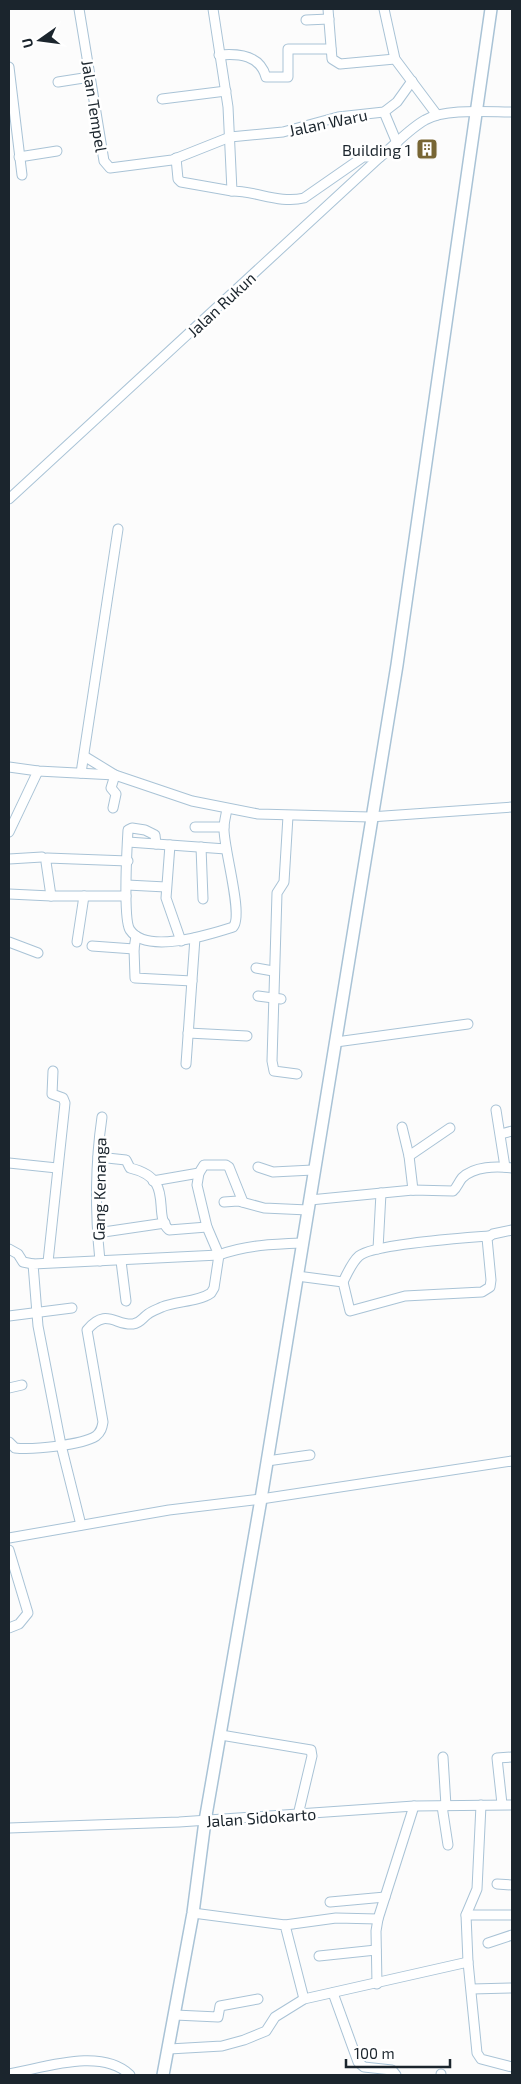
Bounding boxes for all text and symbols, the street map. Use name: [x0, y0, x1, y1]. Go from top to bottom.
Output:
north arrow: [15, 15, 65, 65]
text: U: [17, 37, 36, 50]
street label: Jalan Tempel: [78, 59, 112, 154]
street label: Jalan Waru: [287, 104, 369, 140]
building icon: Building 1: [415, 137, 439, 161]
place label: Building 1: [342, 140, 411, 159]
street label: Jalan Rukun: [183, 268, 259, 340]
street label: Gang Kenanga: [89, 1137, 109, 1241]
street label: Jalan Sidokarto: [205, 1804, 317, 1830]
scale bar: [346, 2036, 450, 2068]
text: 100 m: [354, 2044, 395, 2062]

